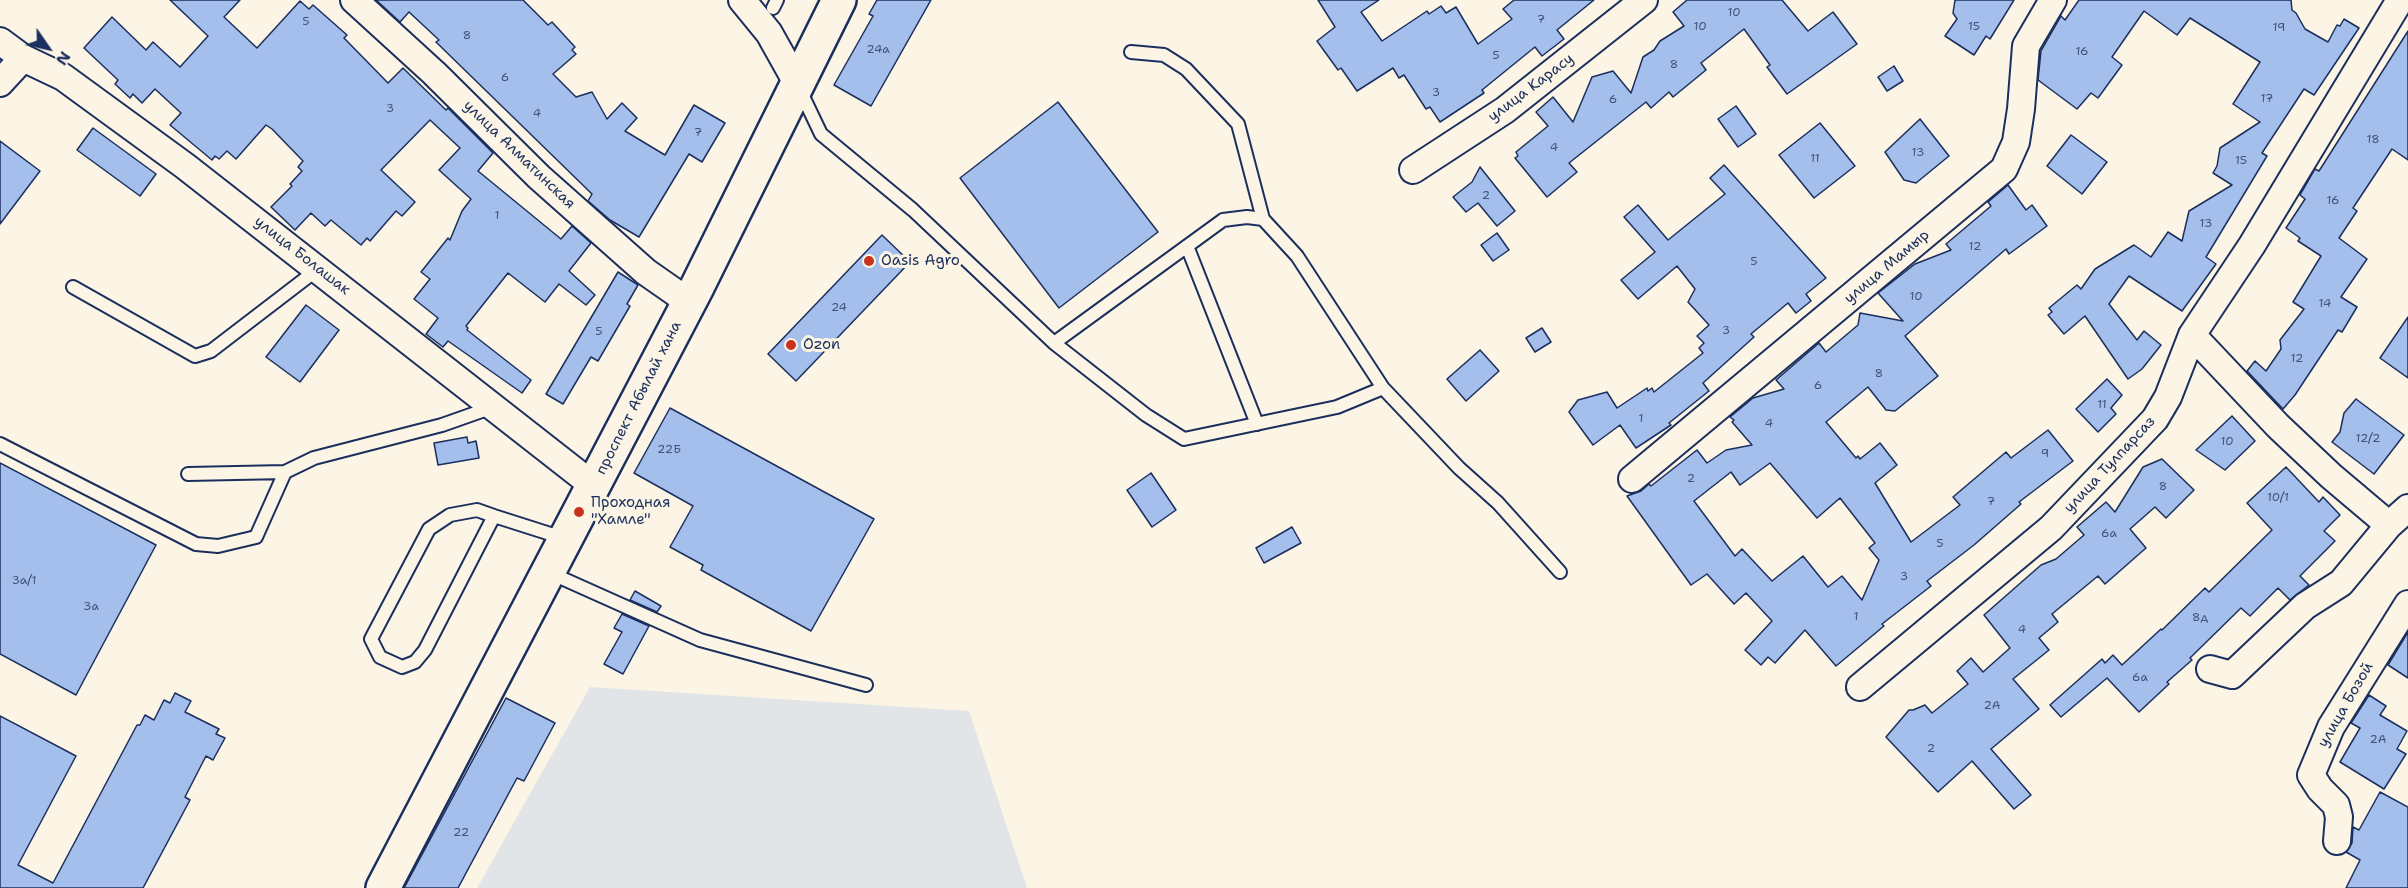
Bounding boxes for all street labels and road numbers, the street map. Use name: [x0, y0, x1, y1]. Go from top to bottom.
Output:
street label: улица Карасу: [1485, 50, 1577, 126]
street label: улица Алматинская: [459, 97, 579, 213]
street label: улица Болашак: [250, 213, 354, 299]
street label: улица Мамыр: [1841, 226, 1933, 308]
street label: проспект Абылай хана: [592, 318, 686, 478]
street label: улица Тулпарсаз: [2061, 413, 2159, 517]
street label: улица Бозой: [2314, 659, 2378, 751]

